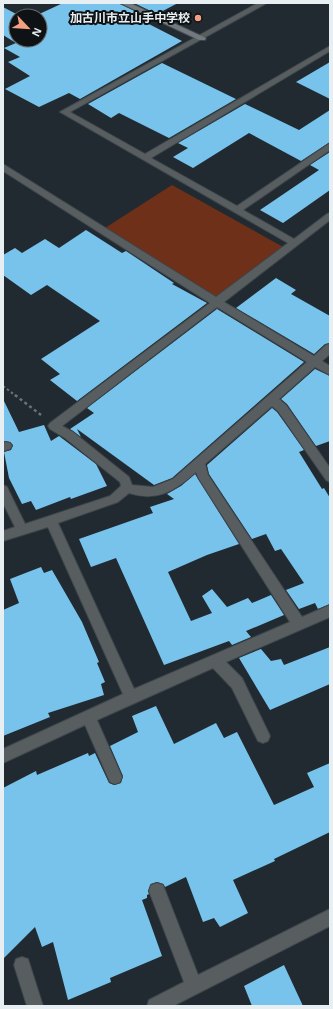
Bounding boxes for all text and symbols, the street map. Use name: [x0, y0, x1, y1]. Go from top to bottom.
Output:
north arrow: [8, 8, 48, 48]
place label: 加古川市立山手中学校: [70, 11, 190, 25]
marker: 加古川市立山手中学校: [193, 13, 203, 23]
text: N: [30, 26, 44, 38]

